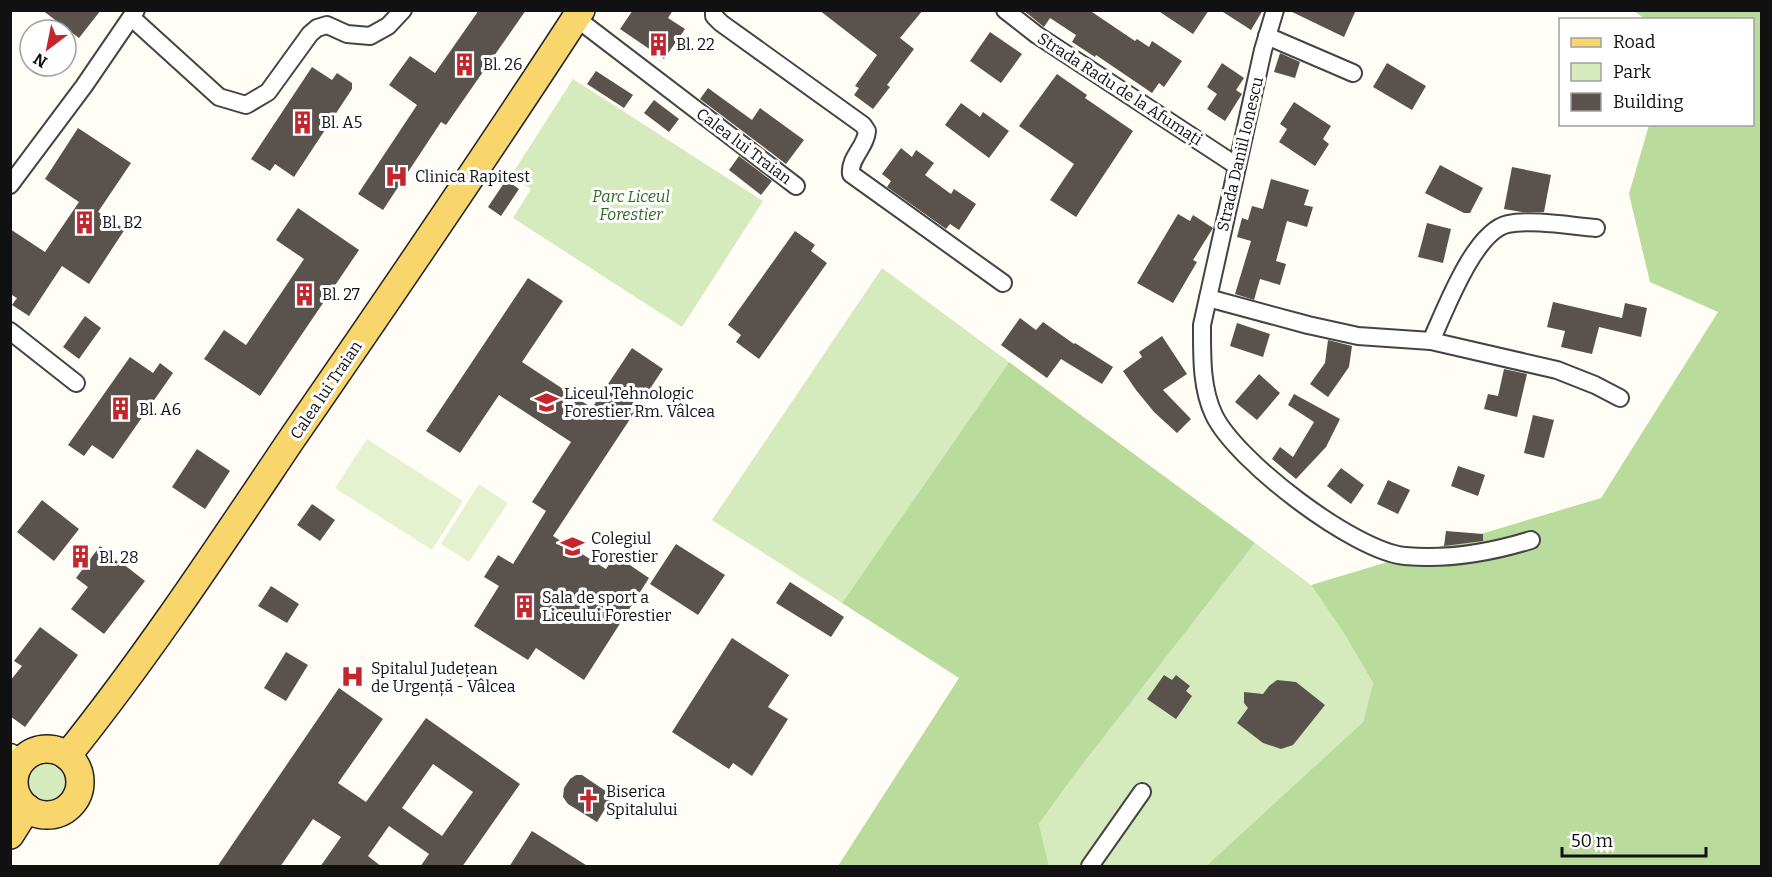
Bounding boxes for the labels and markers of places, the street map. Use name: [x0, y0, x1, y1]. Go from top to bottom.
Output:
building icon: Bl. 22: [645, 31, 671, 57]
place label: Bl. 22: [676, 35, 715, 54]
building icon: Bl. 26: [452, 51, 478, 77]
place label: Bl. 26: [483, 55, 522, 74]
building icon: Bl. A5: [290, 109, 316, 135]
place label: Bl. A5: [321, 113, 362, 132]
hospital icon: Clinica Rapitest: [384, 163, 410, 189]
place label: Clinica Rapitest: [415, 167, 530, 186]
building icon: Bl. B2: [71, 209, 97, 235]
place label: Bl. B2: [102, 213, 142, 232]
building icon: Bl. 27: [291, 281, 317, 307]
place label: Bl. 27: [322, 285, 360, 304]
place label: Liceul Tehnologic Forestier Rm. Vâlcea: [564, 384, 715, 421]
school or university icon: Liceul Tehnologic Forestier Rm. Vâlcea: [533, 389, 559, 415]
building icon: Bl. A6: [108, 396, 134, 422]
place label: Bl. A6: [139, 400, 181, 419]
place label: Colegiul Forestier: [591, 529, 658, 566]
school or university icon: Colegiul Forestier: [560, 534, 586, 560]
building icon: Bl. 28: [68, 544, 94, 570]
place label: Bl. 28: [99, 548, 139, 567]
place label: Sala de sport a Liceului Forestier: [542, 588, 671, 625]
building icon: Sala de sport a Liceului Forestier: [511, 593, 537, 619]
place label: Spitalul Județean de Urgență - Vâlcea: [371, 659, 516, 697]
hospital icon: Spitalul Județean de Urgență - Vâlcea: [340, 664, 366, 690]
place label: Biserica Spitalului: [606, 782, 678, 819]
church icon: Biserica Spitalului: [575, 787, 601, 813]

